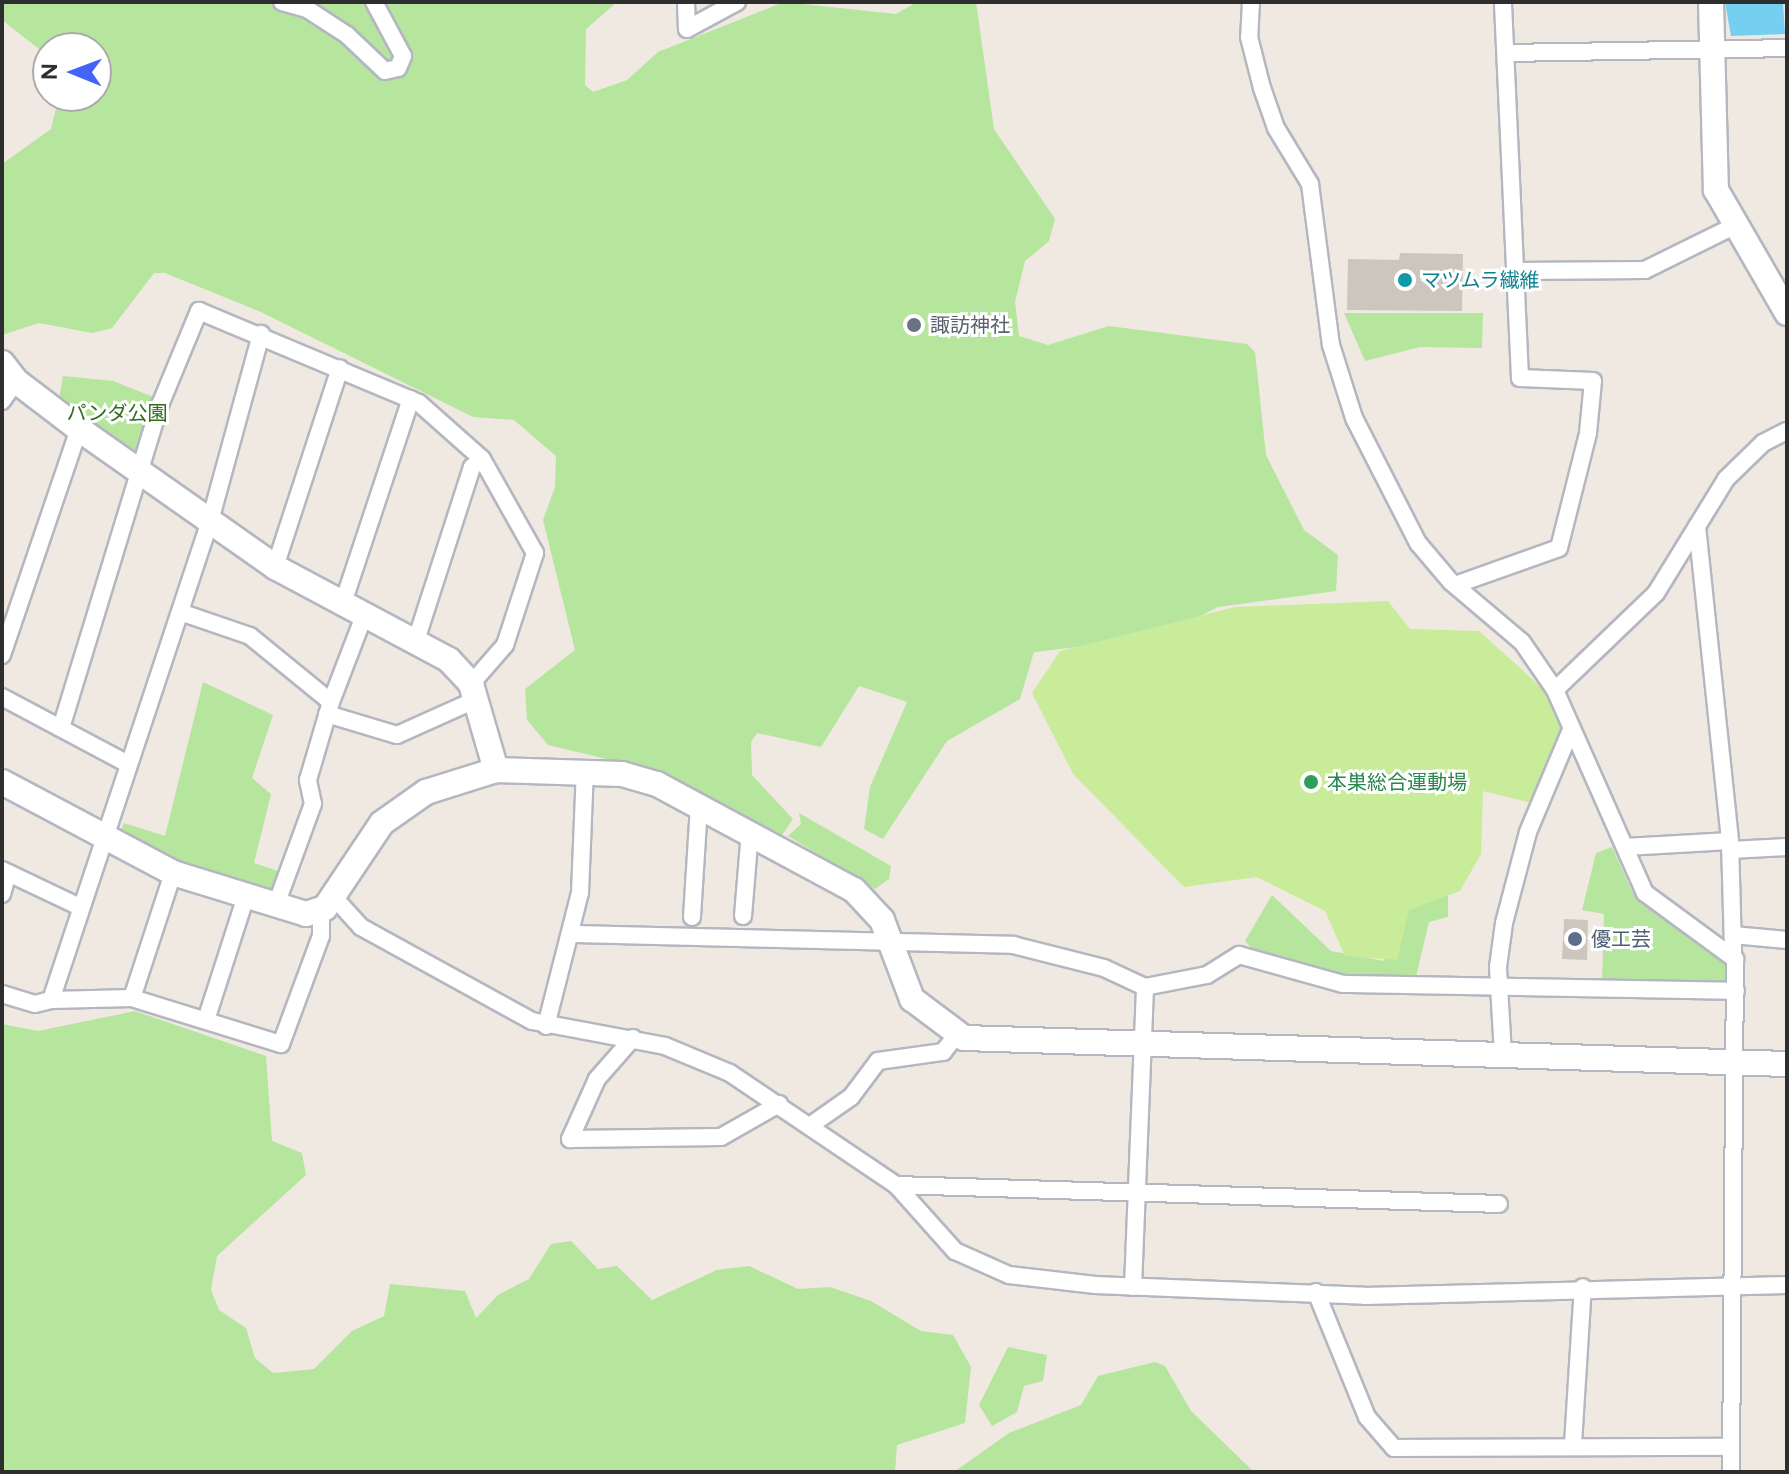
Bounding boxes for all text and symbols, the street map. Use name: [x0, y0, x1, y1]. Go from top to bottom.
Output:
north arrow: [32, 32, 112, 112]
text: N: [36, 63, 63, 80]
place label: マツムラ繊維: [1421, 268, 1541, 292]
marker: マツムラ繊維: [1396, 271, 1414, 289]
place label: 諏訪神社: [930, 313, 1010, 337]
marker: 諏訪神社: [905, 316, 923, 334]
park label: パンダ公園: [67, 401, 167, 425]
place label: 本巣総合運動場: [1327, 770, 1467, 794]
marker: 本巣総合運動場: [1302, 773, 1320, 791]
place label: 優工芸: [1591, 927, 1651, 951]
marker: 優工芸: [1566, 930, 1584, 948]

